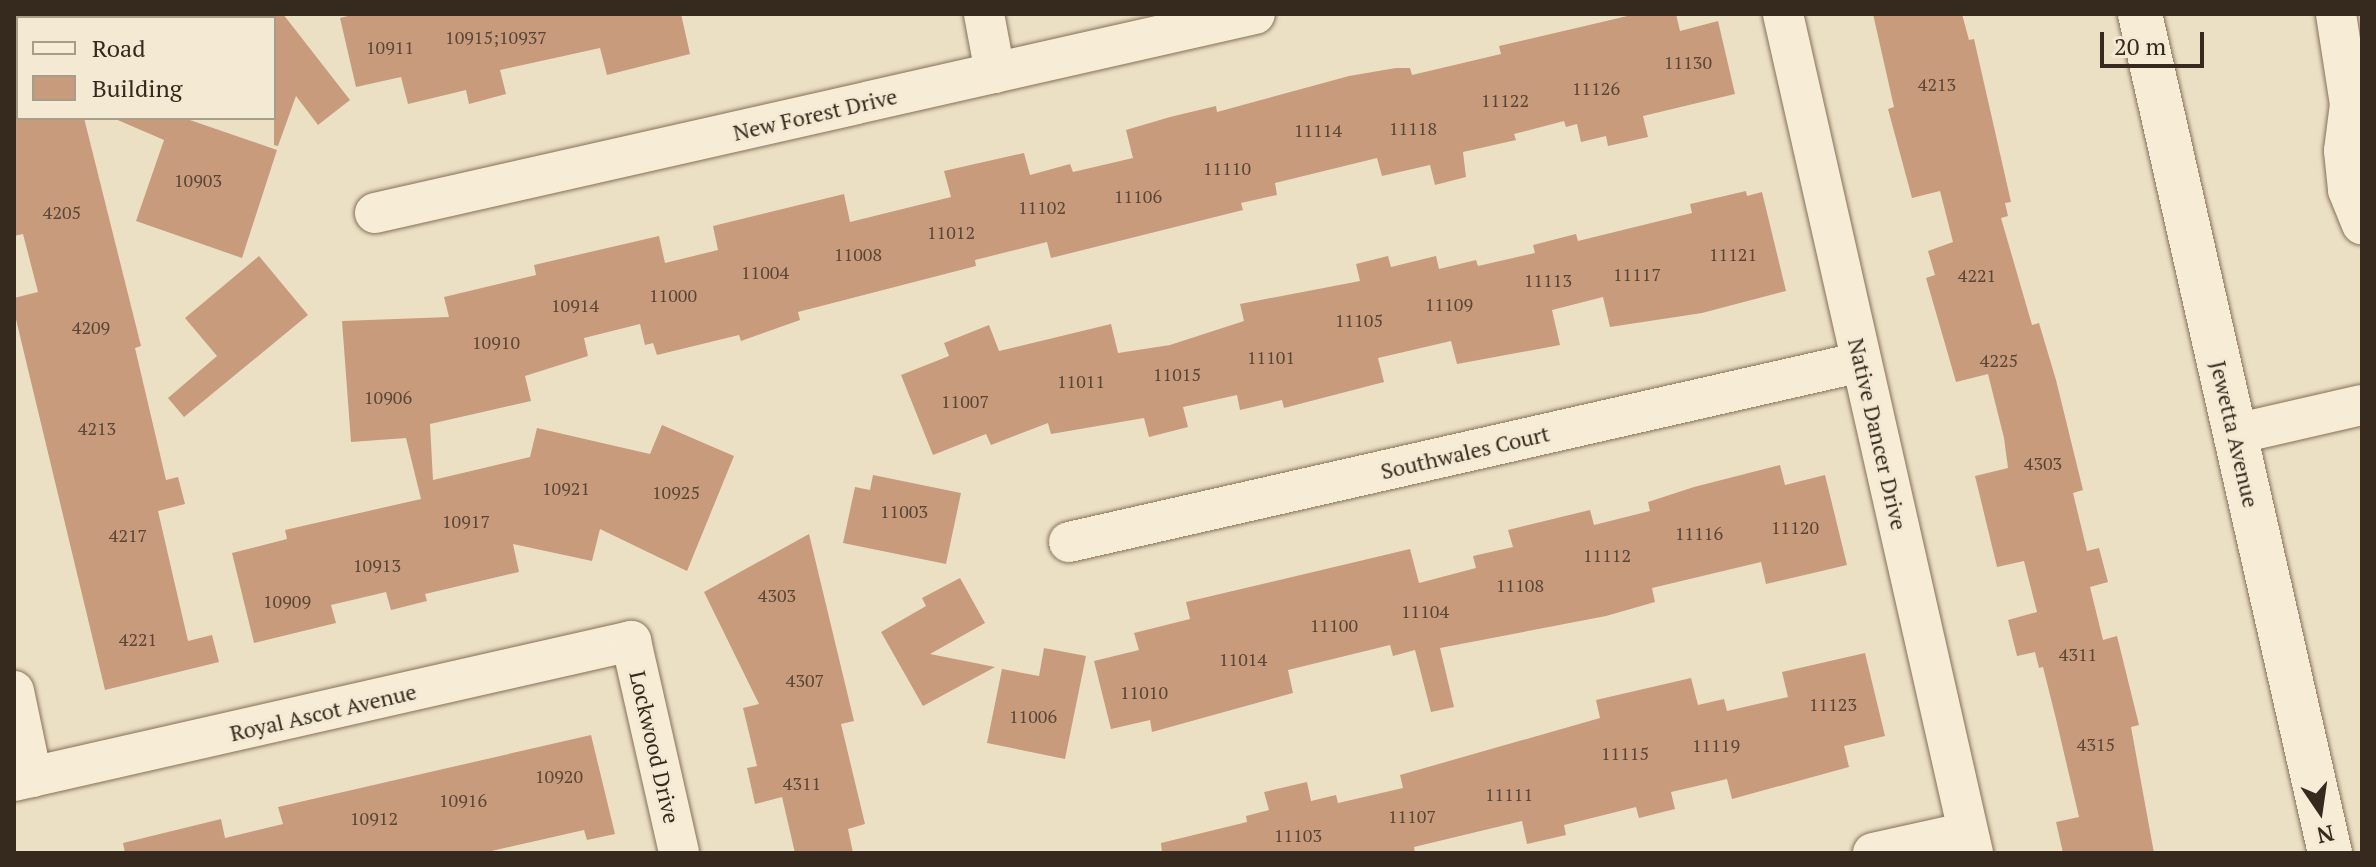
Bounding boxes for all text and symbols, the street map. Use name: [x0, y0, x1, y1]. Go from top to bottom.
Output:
legend: [16, 16, 276, 120]
scale bar: [2104, 16, 2208, 66]
house number: 10915;10937: [445, 26, 547, 48]
text: 20 m: [2114, 30, 2166, 62]
text: Road: [92, 32, 146, 64]
house number: 10911: [366, 36, 414, 58]
house number: 11130: [1664, 51, 1712, 73]
text: Building: [92, 72, 182, 104]
house number: 4213: [1918, 73, 1956, 95]
house number: 11126: [1572, 77, 1620, 99]
street label: New Forest Drive: [730, 82, 900, 146]
house number: 11122: [1481, 89, 1529, 111]
house number: 11118: [1389, 117, 1437, 139]
house number: 11114: [1294, 119, 1342, 141]
house number: 11110: [1203, 157, 1251, 179]
house number: 10903: [174, 169, 222, 191]
house number: 11106: [1114, 185, 1162, 207]
house number: 11102: [1018, 196, 1066, 218]
house number: 4205: [43, 201, 81, 223]
house number: 11012: [927, 221, 975, 243]
house number: 11008: [834, 243, 882, 265]
house number: 11121: [1709, 243, 1757, 265]
house number: 11004: [741, 261, 789, 283]
house number: 11117: [1613, 263, 1661, 285]
house number: 4221: [1958, 264, 1996, 286]
house number: 11113: [1524, 269, 1572, 291]
house number: 11000: [649, 284, 697, 306]
house number: 11109: [1425, 293, 1473, 315]
house number: 10914: [551, 294, 599, 316]
house number: 11105: [1335, 309, 1383, 331]
house number: 4209: [72, 316, 110, 338]
house number: 10910: [472, 331, 520, 353]
street label: Native Dancer Drive: [1843, 335, 1913, 533]
house number: 11101: [1247, 346, 1295, 368]
house number: 4225: [1980, 349, 2018, 371]
street label: Jewetta Avenue: [2205, 358, 2265, 510]
house number: 11015: [1153, 363, 1201, 385]
house number: 11011: [1057, 370, 1105, 392]
house number: 10906: [364, 386, 412, 408]
house number: 11007: [941, 390, 989, 412]
house number: 4213: [78, 417, 116, 439]
street label: Southwales Court: [1378, 420, 1552, 484]
house number: 4303: [2024, 452, 2062, 474]
house number: 10921: [542, 477, 590, 499]
house number: 10925: [652, 481, 700, 503]
house number: 11003: [880, 500, 928, 522]
house number: 10917: [442, 510, 490, 532]
house number: 11120: [1771, 516, 1819, 538]
house number: 11116: [1675, 522, 1723, 544]
house number: 4217: [109, 524, 147, 546]
house number: 11112: [1583, 544, 1631, 566]
house number: 10913: [353, 554, 401, 576]
house number: 11108: [1496, 574, 1544, 596]
house number: 4303: [758, 584, 796, 606]
house number: 10909: [263, 590, 311, 612]
house number: 11104: [1401, 600, 1449, 622]
house number: 11100: [1310, 614, 1358, 636]
house number: 4221: [119, 628, 157, 650]
house number: 4311: [2059, 643, 2097, 665]
house number: 11014: [1219, 648, 1267, 670]
street label: Lockwood Drive: [625, 668, 685, 826]
house number: 4307: [786, 669, 824, 691]
street label: Royal Ascot Avenue: [227, 678, 419, 746]
house number: 11010: [1120, 681, 1168, 703]
house number: 11123: [1809, 693, 1857, 715]
house number: 11006: [1009, 705, 1057, 727]
house number: 4315: [2077, 733, 2115, 755]
house number: 11119: [1692, 734, 1740, 756]
house number: 11115: [1601, 742, 1649, 764]
house number: 10920: [535, 765, 583, 787]
north arrow: [2280, 771, 2360, 851]
house number: 4311: [783, 772, 821, 794]
house number: 11111: [1485, 783, 1533, 805]
house number: 10916: [439, 789, 487, 811]
house number: 11107: [1388, 805, 1436, 827]
house number: 10912: [350, 807, 398, 829]
text: N: [2314, 819, 2337, 851]
house number: 11103: [1274, 824, 1322, 846]

